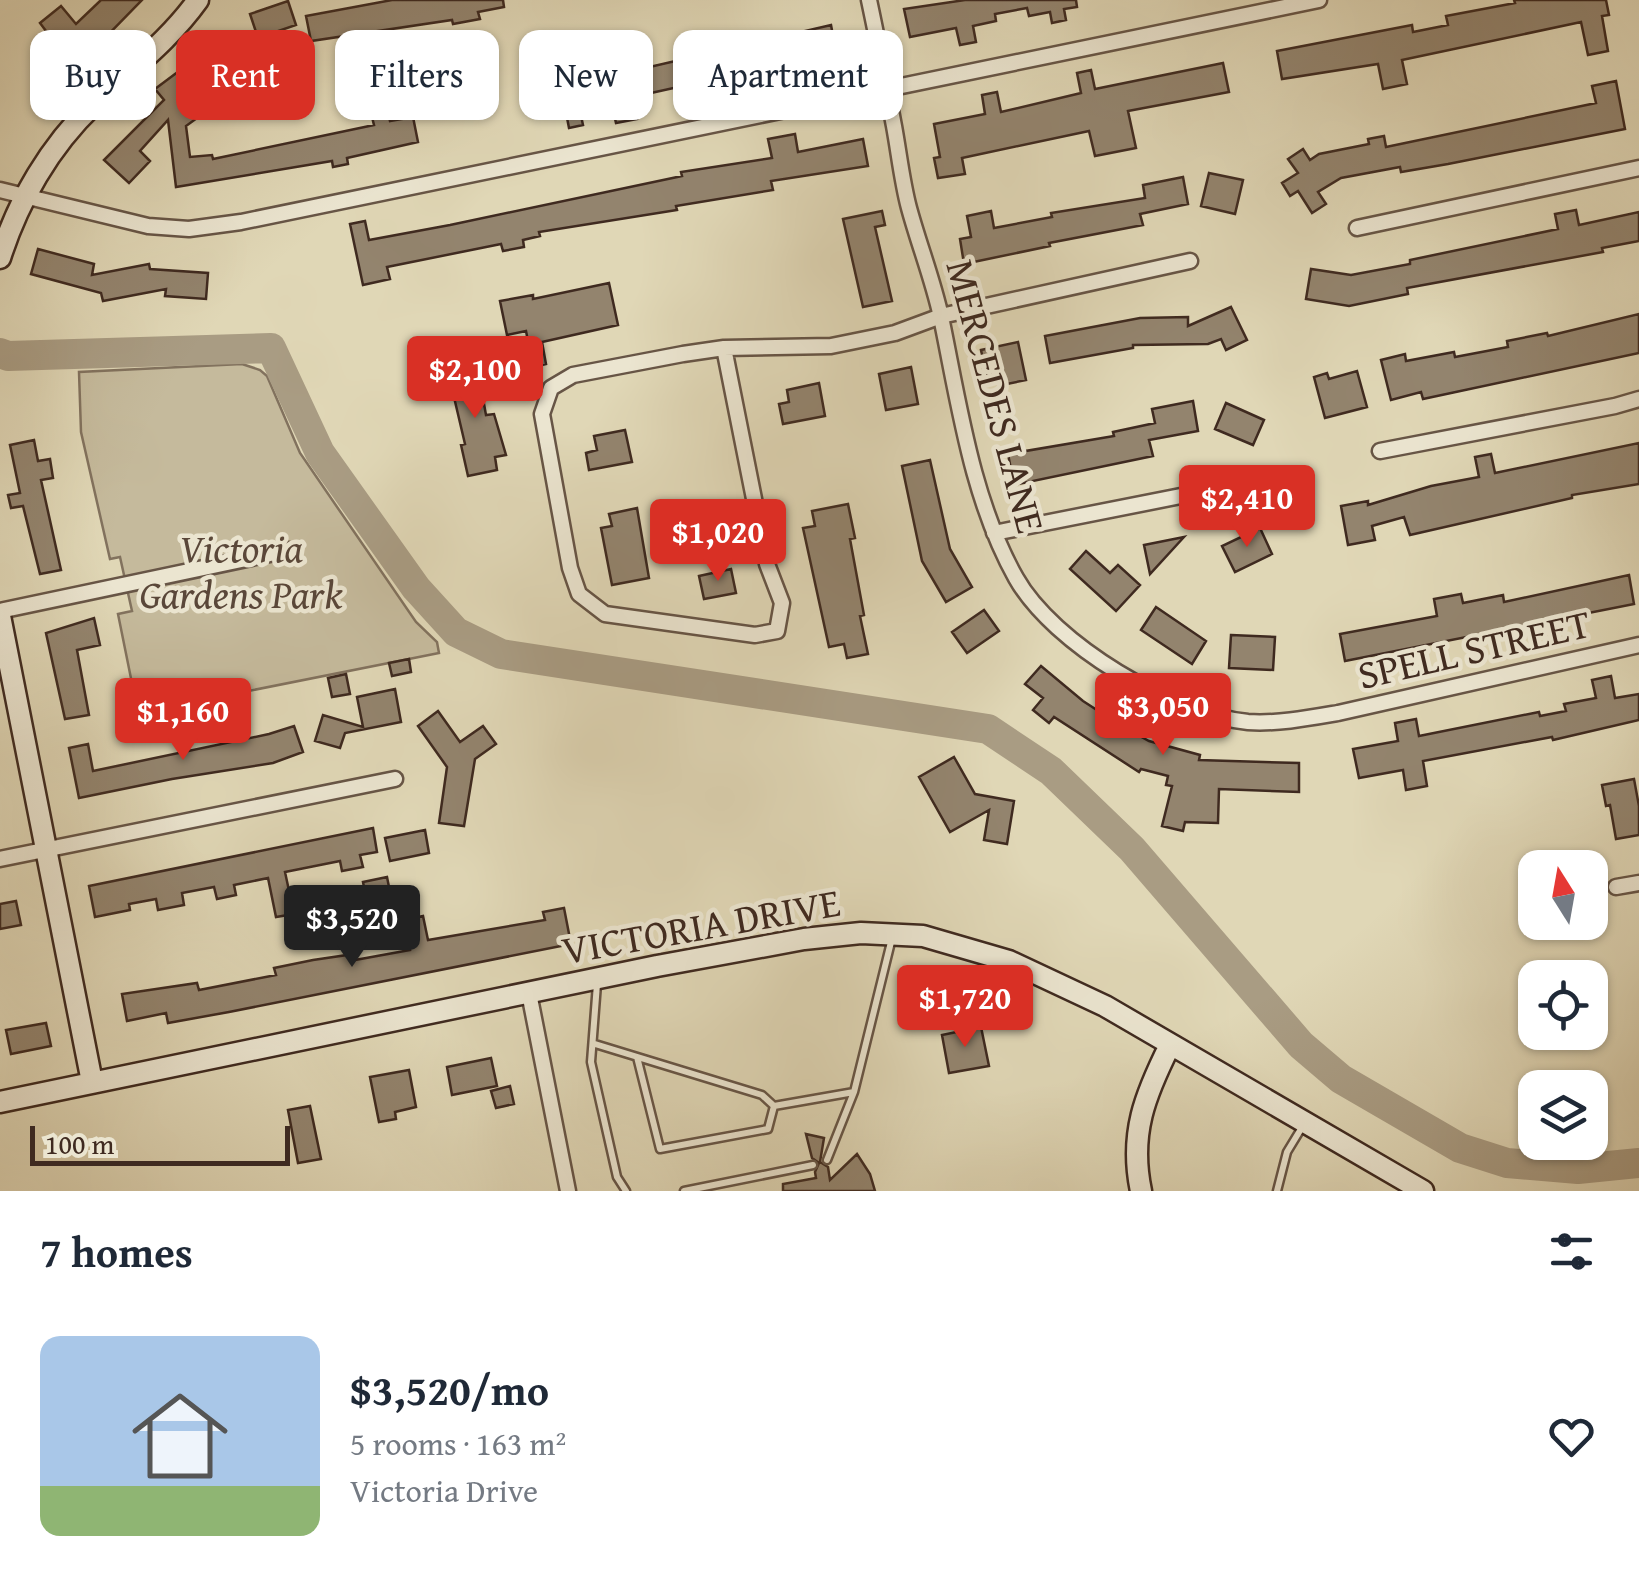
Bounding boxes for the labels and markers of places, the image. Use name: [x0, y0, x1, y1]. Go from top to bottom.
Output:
pin: $2,100: [394, 336, 556, 421]
pin: $2,410: [1166, 465, 1328, 550]
pin: $1,020: [637, 499, 799, 584]
pin: $3,050: [1082, 673, 1244, 758]
pin: $1,160: [102, 678, 264, 763]
pin: $3,520: [271, 885, 433, 970]
pin: $1,720: [884, 965, 1046, 1050]

